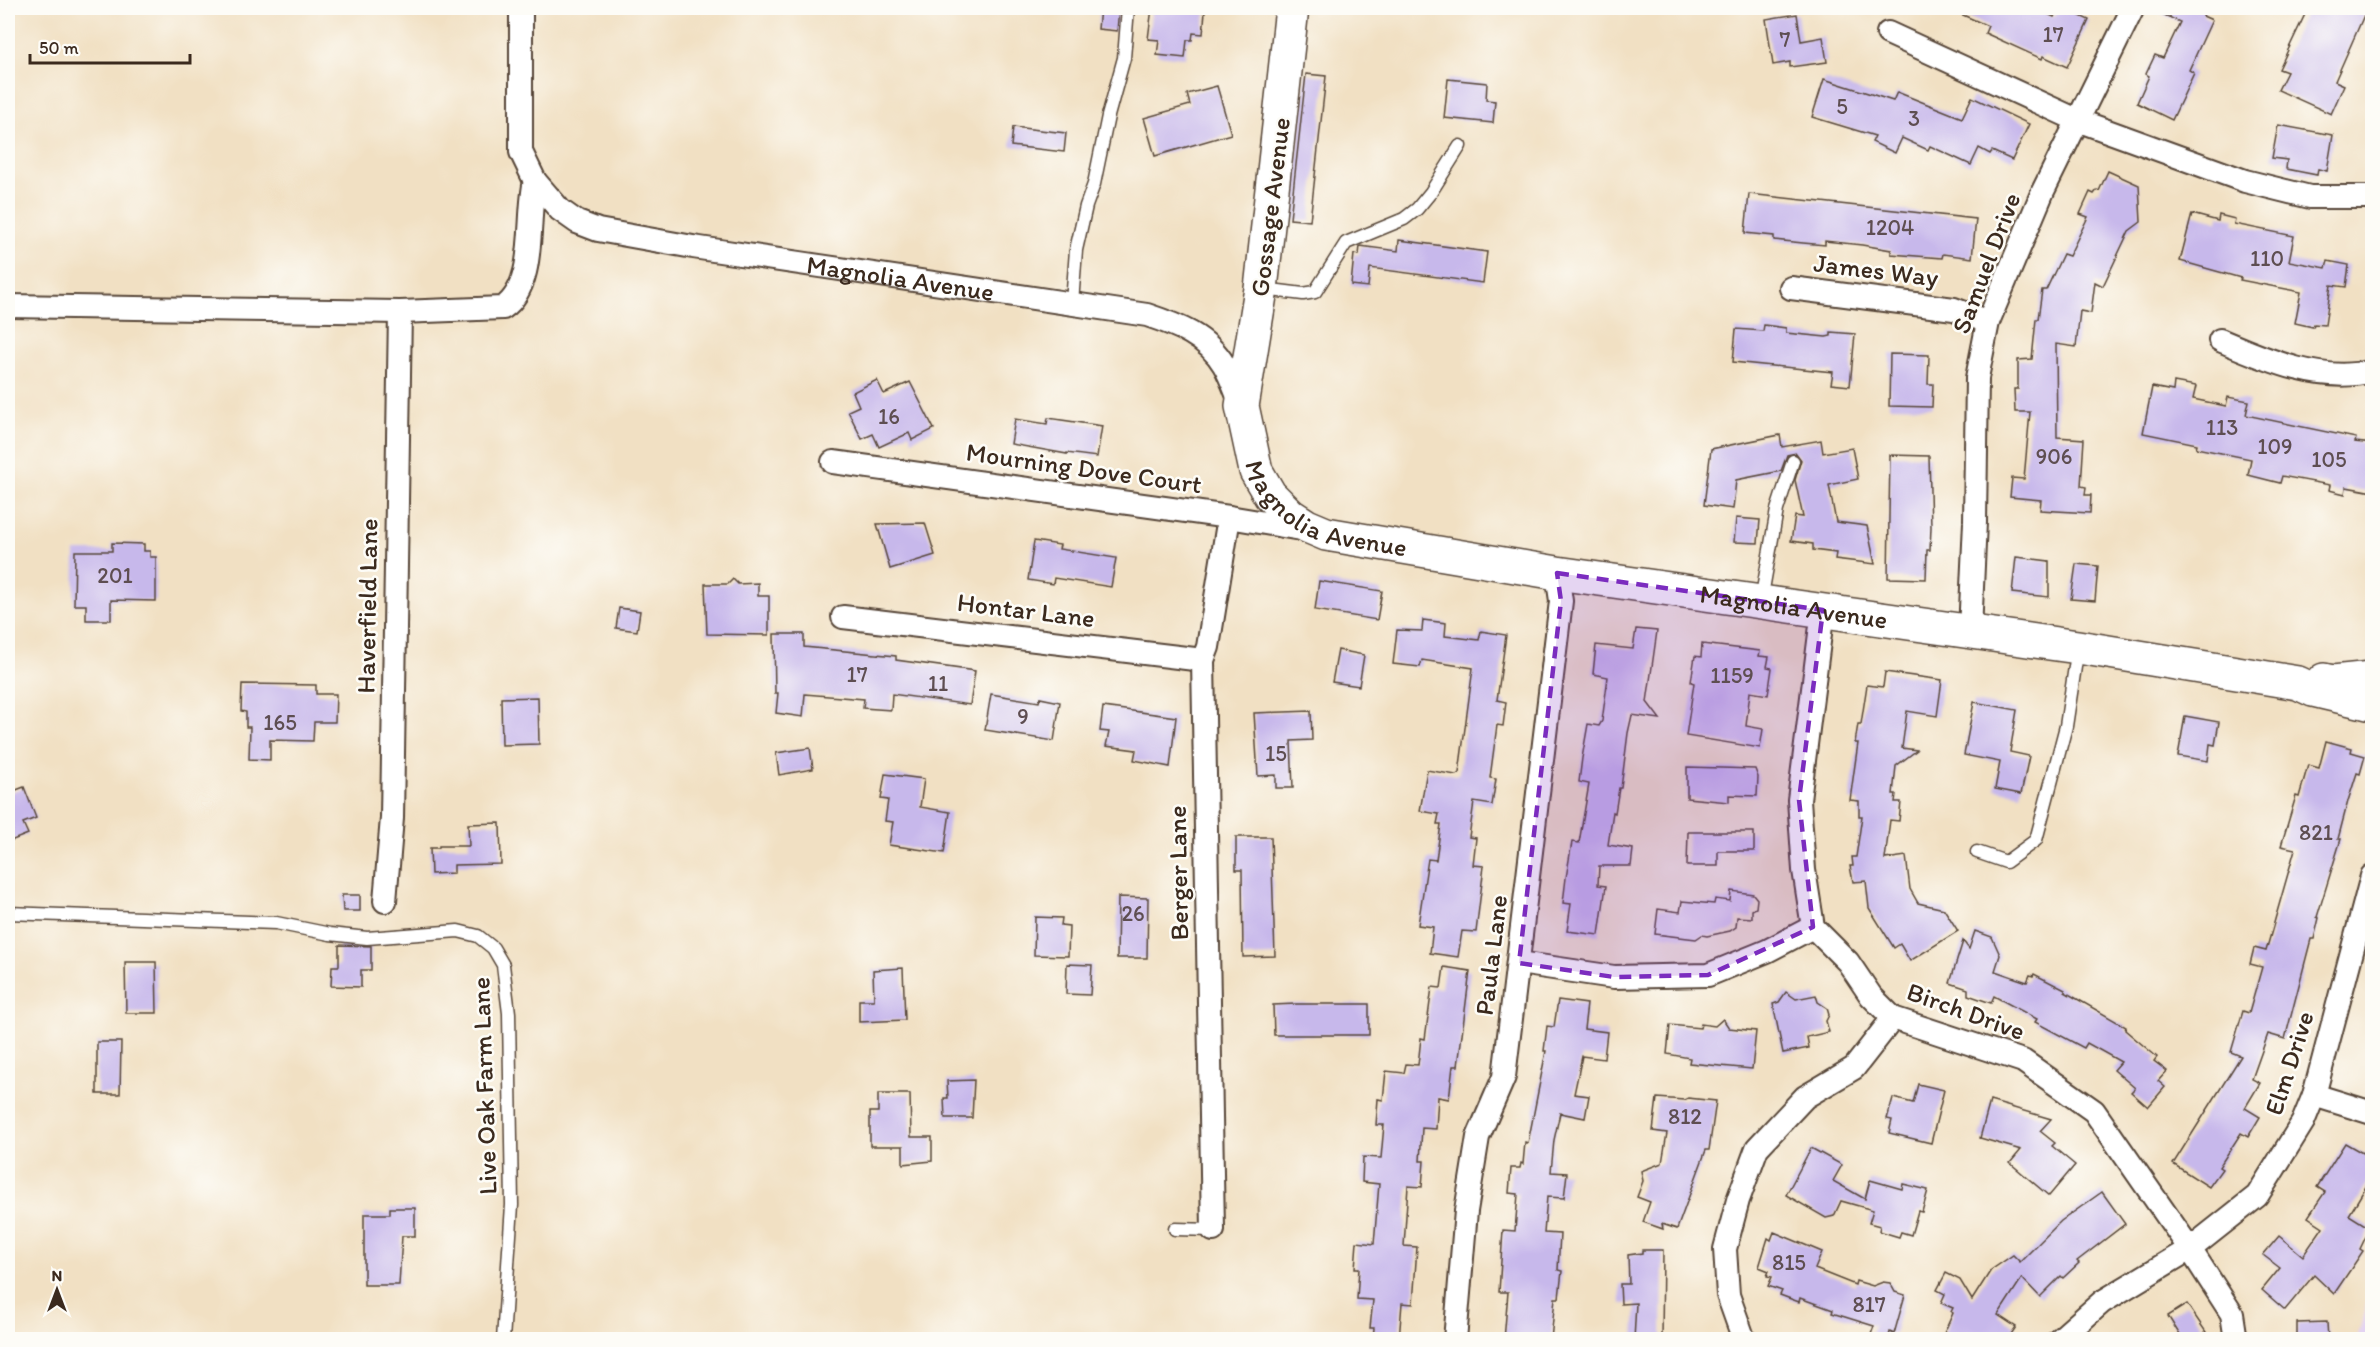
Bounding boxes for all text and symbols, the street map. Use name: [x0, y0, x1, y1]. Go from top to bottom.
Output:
house number: 17: [2042, 21, 2064, 48]
house number: 7: [1780, 26, 1791, 53]
scale bar: [30, 27, 190, 65]
text: 50 m: [39, 37, 79, 59]
house number: 5: [1836, 93, 1848, 120]
house number: 3: [1908, 105, 1920, 132]
street label: Gossage Avenue: [1243, 116, 1297, 298]
street label: Samuel Drive: [1944, 188, 2028, 338]
house number: 1204: [1866, 214, 1914, 241]
house number: 110: [2250, 245, 2284, 272]
street label: James Way: [1812, 246, 1940, 294]
street label: Magnolia Avenue: [804, 248, 996, 308]
house number: 16: [878, 403, 900, 430]
house number: 113: [2206, 414, 2238, 441]
house number: 109: [2257, 433, 2293, 460]
street label: Mourning Dove Court: [964, 436, 1204, 500]
house number: 906: [2036, 443, 2072, 470]
house number: 105: [2311, 446, 2347, 473]
street label: Magnolia Avenue: [1238, 458, 1409, 563]
street label: Haverfield Lane: [349, 518, 385, 694]
house number: 201: [97, 562, 133, 589]
street label: Magnolia Avenue: [1698, 577, 1890, 636]
street label: Hontar Lane: [955, 586, 1097, 634]
house number: 17: [846, 661, 868, 688]
house number: 1159: [1710, 662, 1754, 689]
house number: 11: [928, 670, 948, 697]
house number: 9: [1017, 703, 1029, 730]
house number: 165: [263, 709, 297, 736]
house number: 15: [1265, 740, 1287, 767]
street label: Berger Lane: [1161, 805, 1195, 941]
house number: 821: [2299, 819, 2333, 846]
street label: Paula Lane: [1468, 893, 1514, 1017]
house number: 26: [1121, 900, 1145, 927]
street label: Birch Drive: [1903, 975, 2029, 1047]
street label: Live Oak Farm Lane: [464, 977, 504, 1195]
street label: Elm Drive: [2257, 1007, 2321, 1119]
house number: 812: [1668, 1103, 1702, 1130]
house number: 815: [1772, 1249, 1806, 1276]
north arrow: [27, 1260, 87, 1320]
text: N: [52, 1266, 62, 1285]
house number: 817: [1852, 1291, 1886, 1318]

